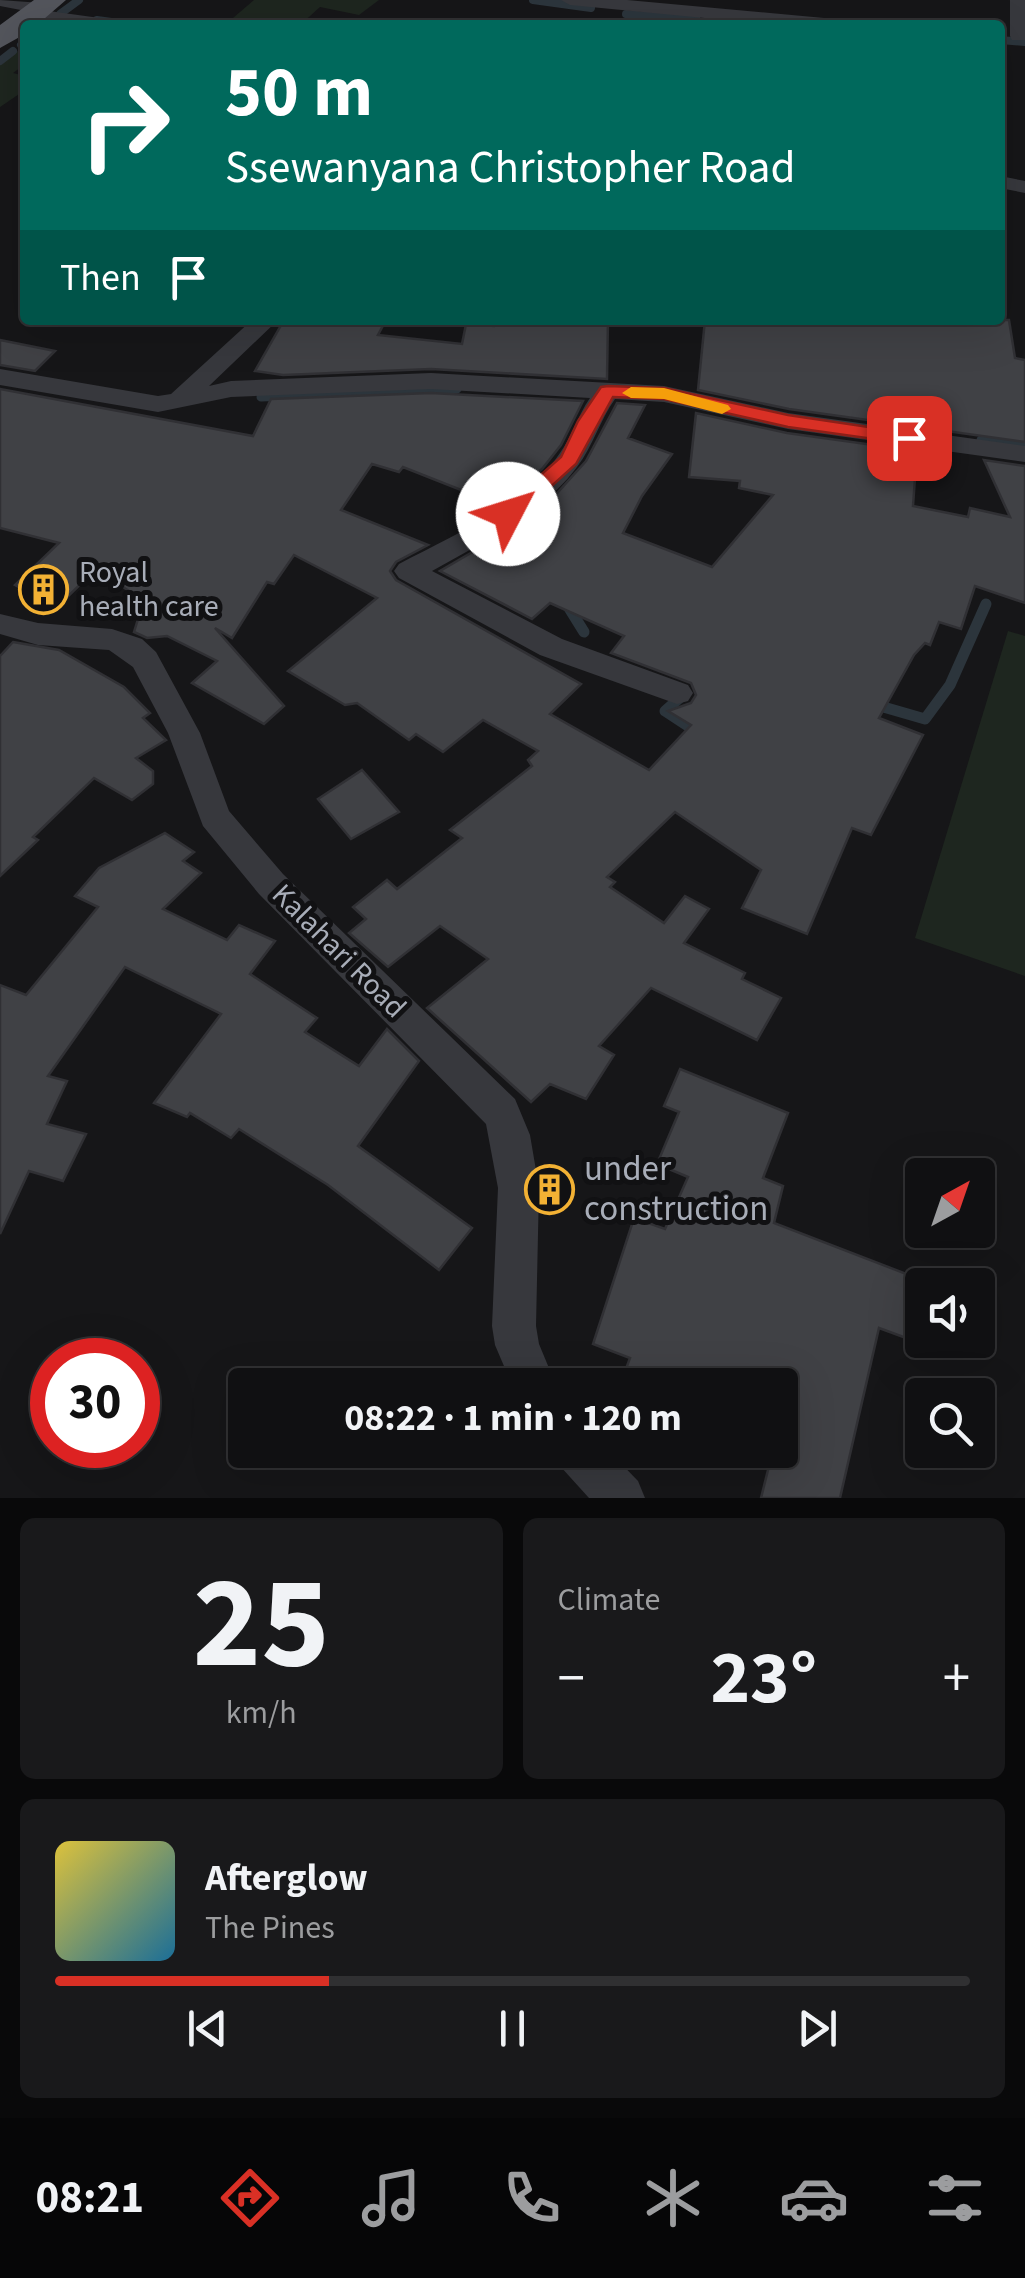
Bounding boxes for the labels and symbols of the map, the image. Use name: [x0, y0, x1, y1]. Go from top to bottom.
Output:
pin: [867, 396, 952, 481]
position arrow: [456, 462, 560, 566]
place label: Royal health care: [79, 551, 219, 628]
building icon: Royal health care: [18, 563, 70, 615]
street label: Kalahari Road: [262, 874, 416, 1028]
place label: under construction: [584, 1144, 768, 1234]
north arrow: [905, 1158, 995, 1248]
building icon: under construction: [523, 1163, 575, 1215]
speed limit sign: 30: [30, 1338, 160, 1468]

